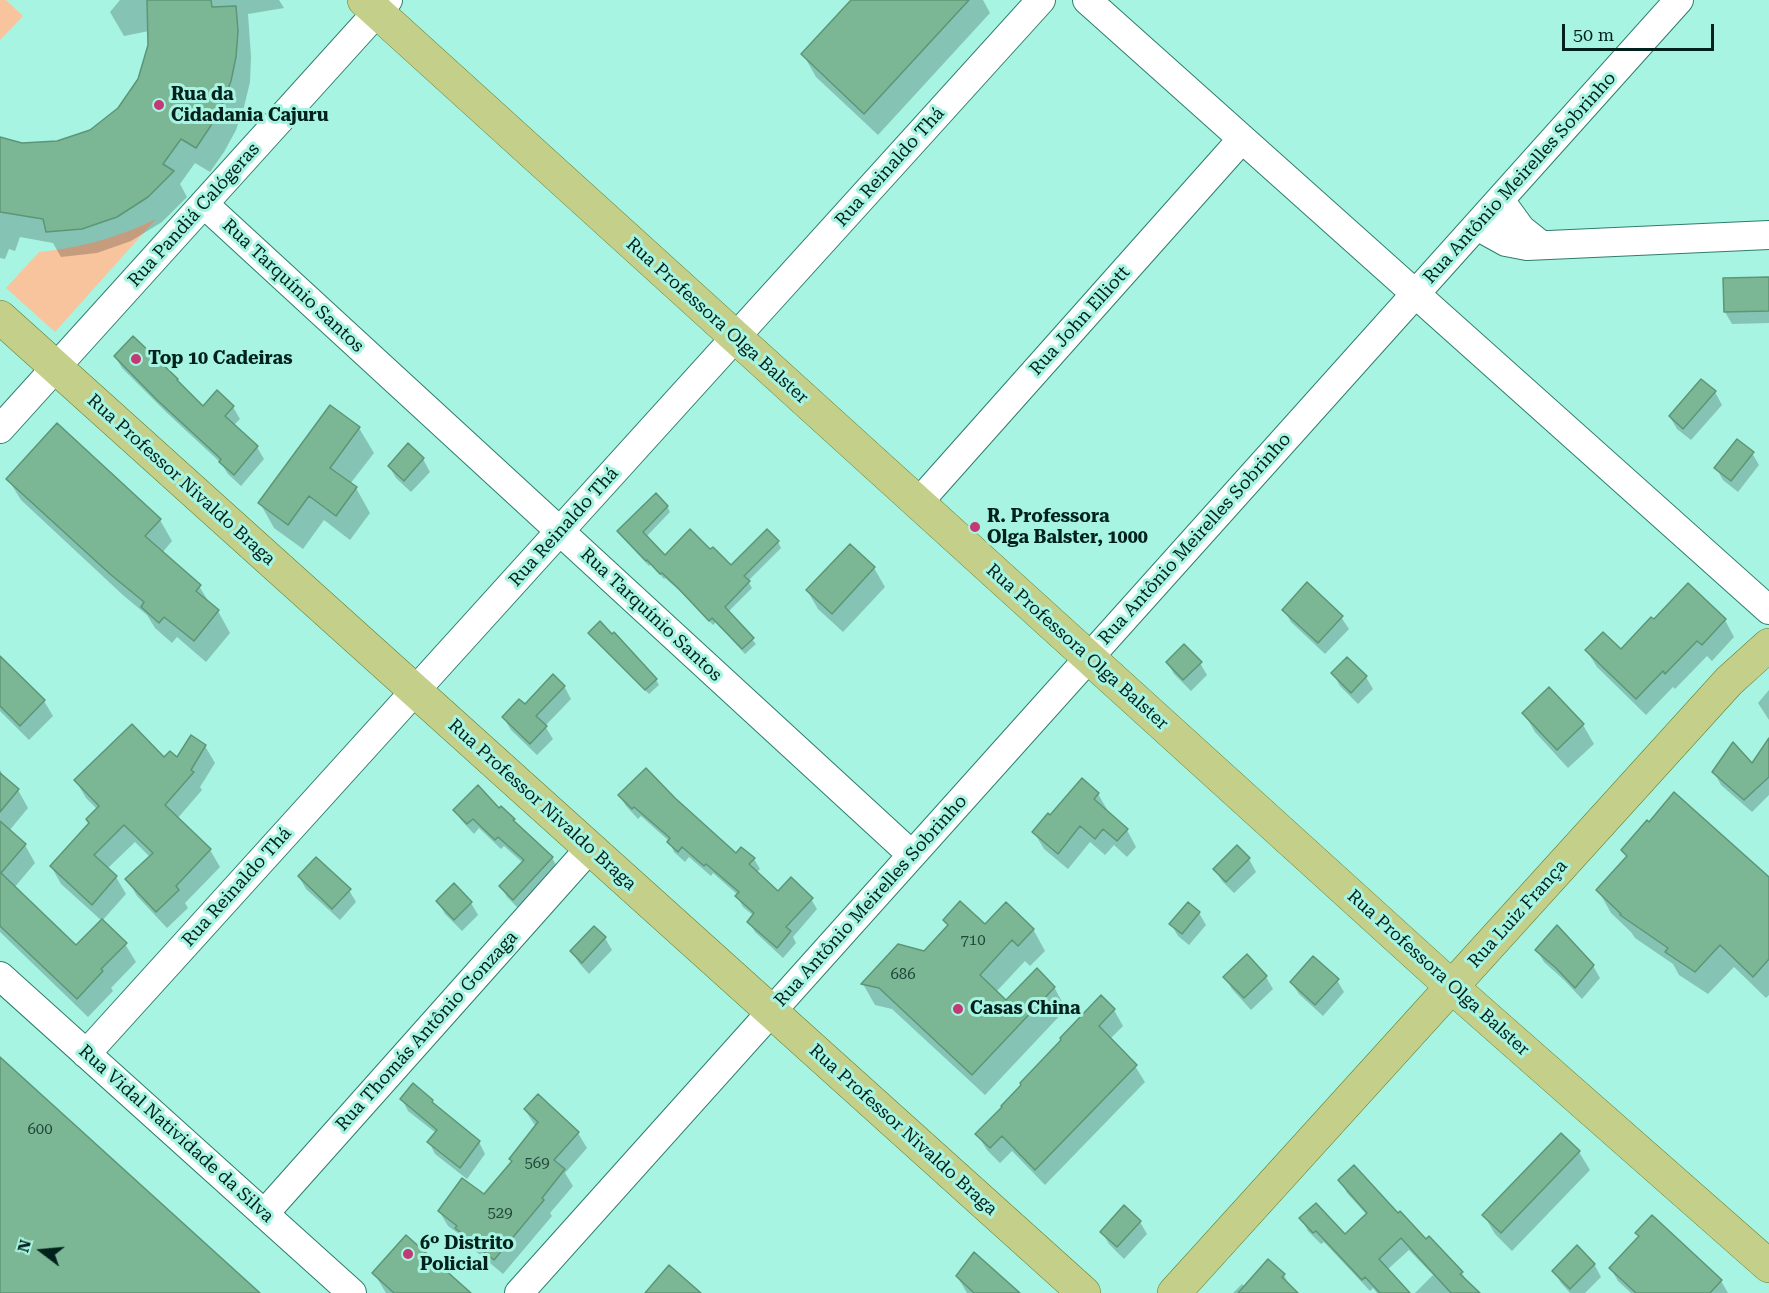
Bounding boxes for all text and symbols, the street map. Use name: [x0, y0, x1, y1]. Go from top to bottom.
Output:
scale bar: [1565, 12, 1716, 50]
text: 50 m: [1573, 24, 1614, 45]
street label: Rua Antônio Meirelles Sobrinho: [1419, 68, 1621, 288]
place label: Rua da Cidadania Cajuru: [171, 84, 329, 127]
marker: Rua da Cidadania Cajuru: [152, 98, 166, 112]
street label: Rua Reinaldo Thá: [831, 103, 949, 231]
street label: Rua Pandiá Calógeras: [124, 139, 264, 291]
street label: Rua Tarquínio Santos: [218, 215, 368, 357]
street label: Rua Professora Olga Balster: [622, 234, 812, 408]
street label: Rua John Elliott: [1025, 262, 1135, 380]
place label: Top 10 Cadeiras: [148, 348, 292, 370]
marker: Top 10 Cadeiras: [129, 352, 143, 366]
street label: Rua Professor Nivaldo Braga: [83, 390, 279, 570]
street label: Rua Antônio Meirelles Sobrinho: [1094, 429, 1296, 649]
street label: Rua Reinaldo Thá: [505, 463, 623, 591]
place label: R. Professora Olga Balster, 1000: [987, 506, 1148, 548]
marker: R. Professora Olga Balster, 1000: [968, 520, 982, 534]
street label: Rua Tarquínio Santos: [576, 544, 726, 686]
street label: Rua Professora Olga Balster: [982, 560, 1172, 734]
street label: Rua Professor Nivaldo Braga: [444, 715, 640, 895]
street label: Rua Antônio Meirelles Sobrinho: [770, 791, 972, 1011]
street label: Rua Reinaldo Thá: [178, 823, 296, 951]
street label: Rua Luiz França: [1464, 856, 1572, 972]
street label: Rua Professora Olga Balster: [1343, 886, 1533, 1060]
street label: Rua Thomás Antônio Gonzaga: [332, 927, 522, 1135]
house number: 710: [960, 932, 986, 950]
house number: 686: [890, 966, 916, 984]
place label: Casas China: [970, 998, 1081, 1020]
marker: Casas China: [951, 1002, 965, 1016]
street label: Rua Professor Nivaldo Braga: [805, 1040, 1001, 1220]
street label: Rua Vidal Natividade da Silva: [74, 1041, 278, 1227]
house number: 600: [27, 1121, 53, 1139]
house number: 569: [524, 1155, 550, 1173]
house number: 529: [487, 1205, 513, 1223]
north arrow: [12, 1221, 72, 1281]
place label: 6º Distrito Policial: [420, 1233, 514, 1276]
text: N: [13, 1237, 35, 1254]
marker: 6º Distrito Policial: [401, 1247, 415, 1261]

